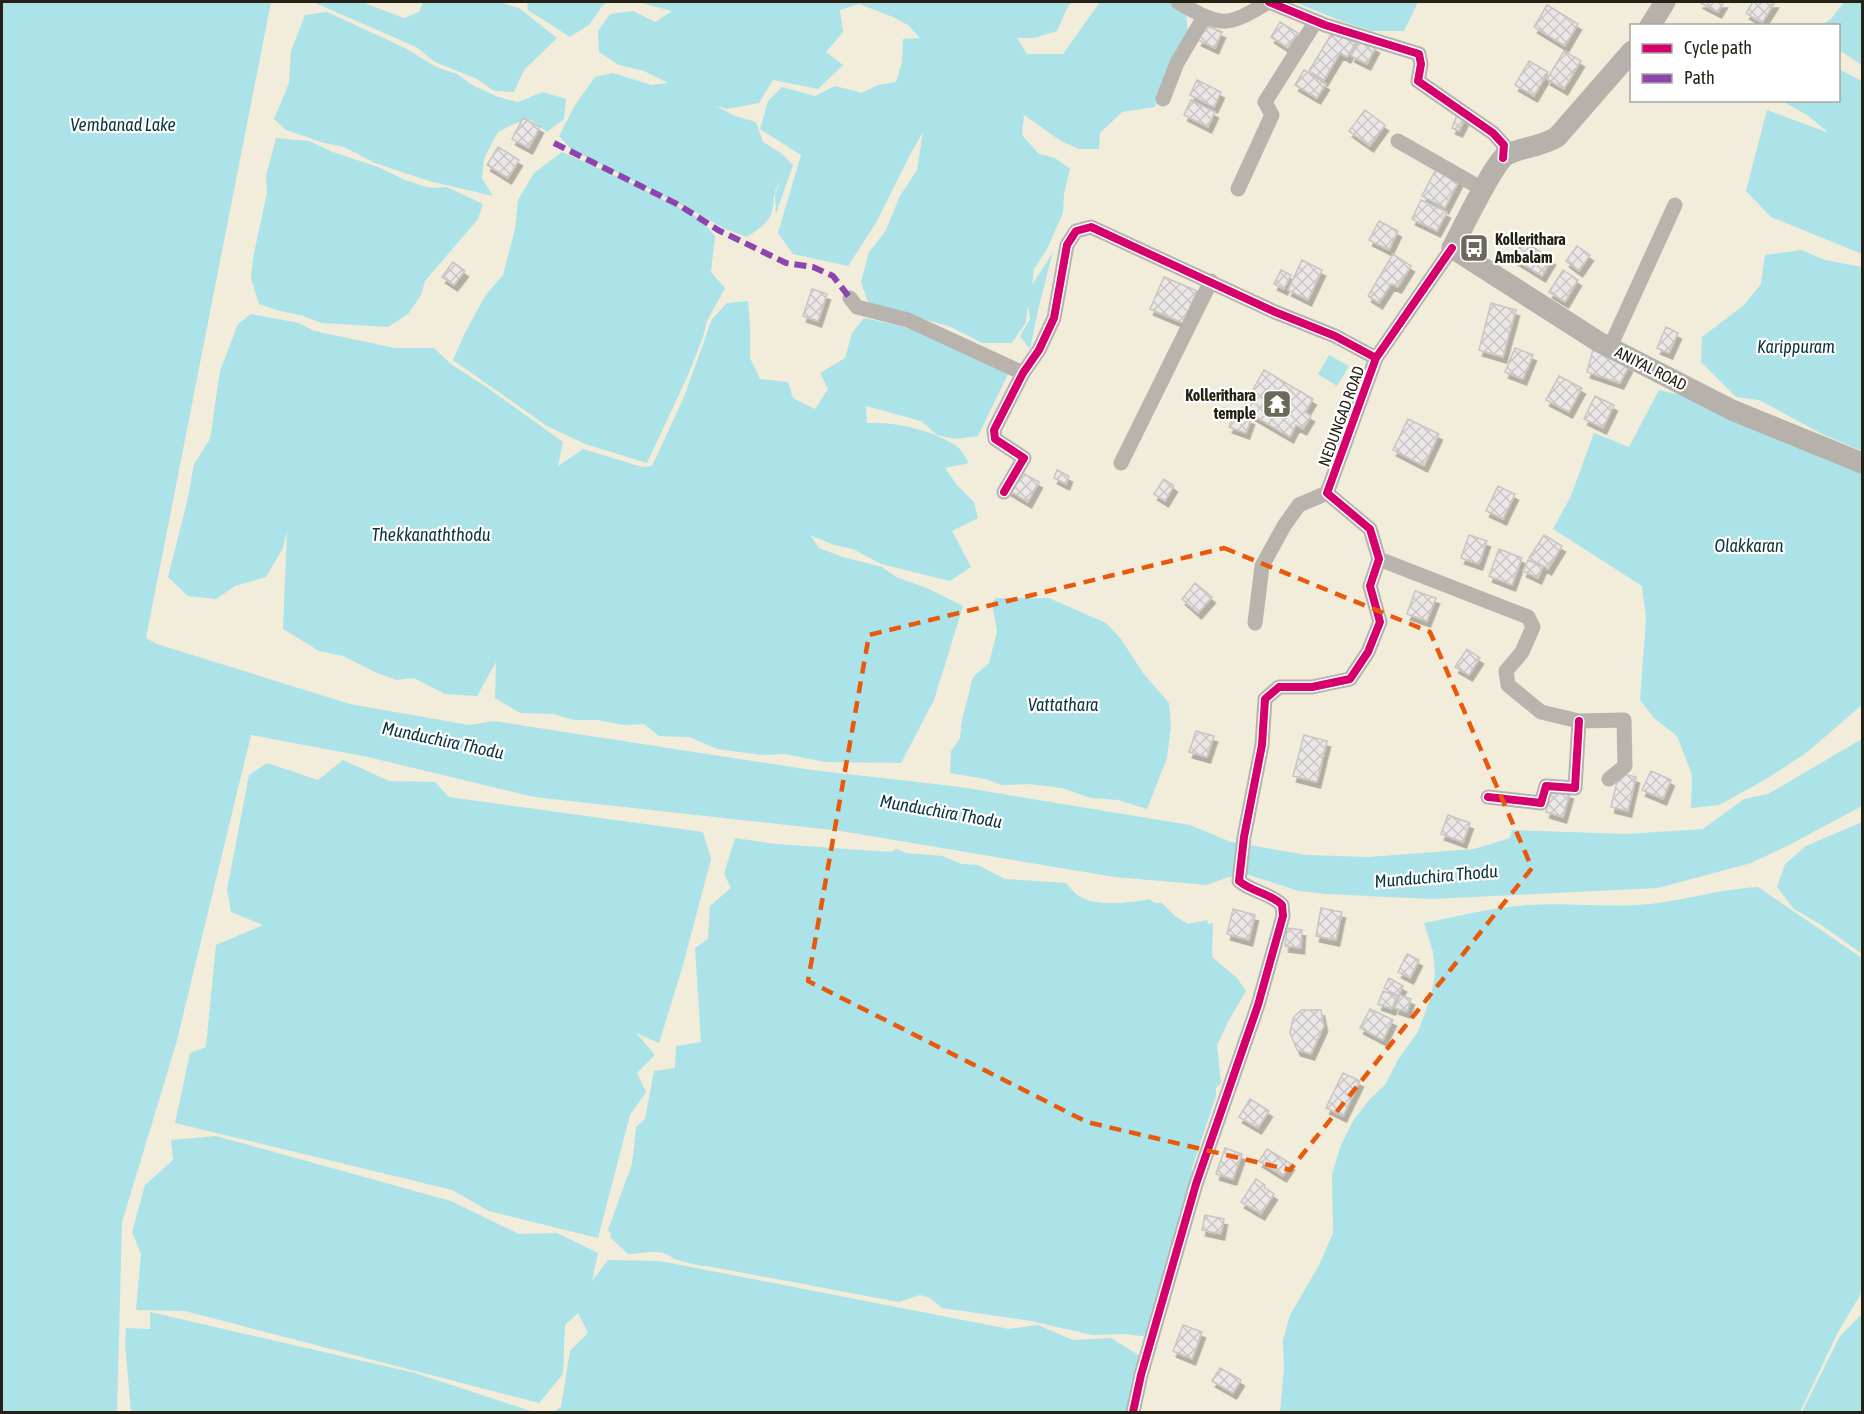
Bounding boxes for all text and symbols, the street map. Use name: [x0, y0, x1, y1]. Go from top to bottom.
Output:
legend: [1630, 24, 1840, 102]
text: Cycle path: [1684, 37, 1752, 58]
text: Path: [1684, 67, 1715, 88]
water label: Vembanad Lake: [70, 114, 176, 135]
place label: Kollerithara Ambalam: [1494, 230, 1566, 266]
bus stop icon: Kollerithara Ambalam: [1458, 232, 1490, 264]
water label: Karippuram: [1757, 336, 1835, 357]
street label: ANIYAL ROAD: [1612, 342, 1690, 394]
street label: NEDUNGAD ROAD: [1314, 363, 1368, 469]
place label: Kollerithara temple: [1185, 386, 1256, 422]
temple icon: Kollerithara temple: [1261, 388, 1293, 420]
water label: Thekkanaththodu: [372, 524, 491, 545]
water label: Olakkaran: [1714, 535, 1784, 556]
water label: Vattathara: [1028, 694, 1099, 715]
water label: Munduchira Thodu: [380, 717, 506, 763]
water label: Munduchira Thodu: [878, 790, 1004, 832]
water label: Munduchira Thodu: [1373, 860, 1499, 892]

